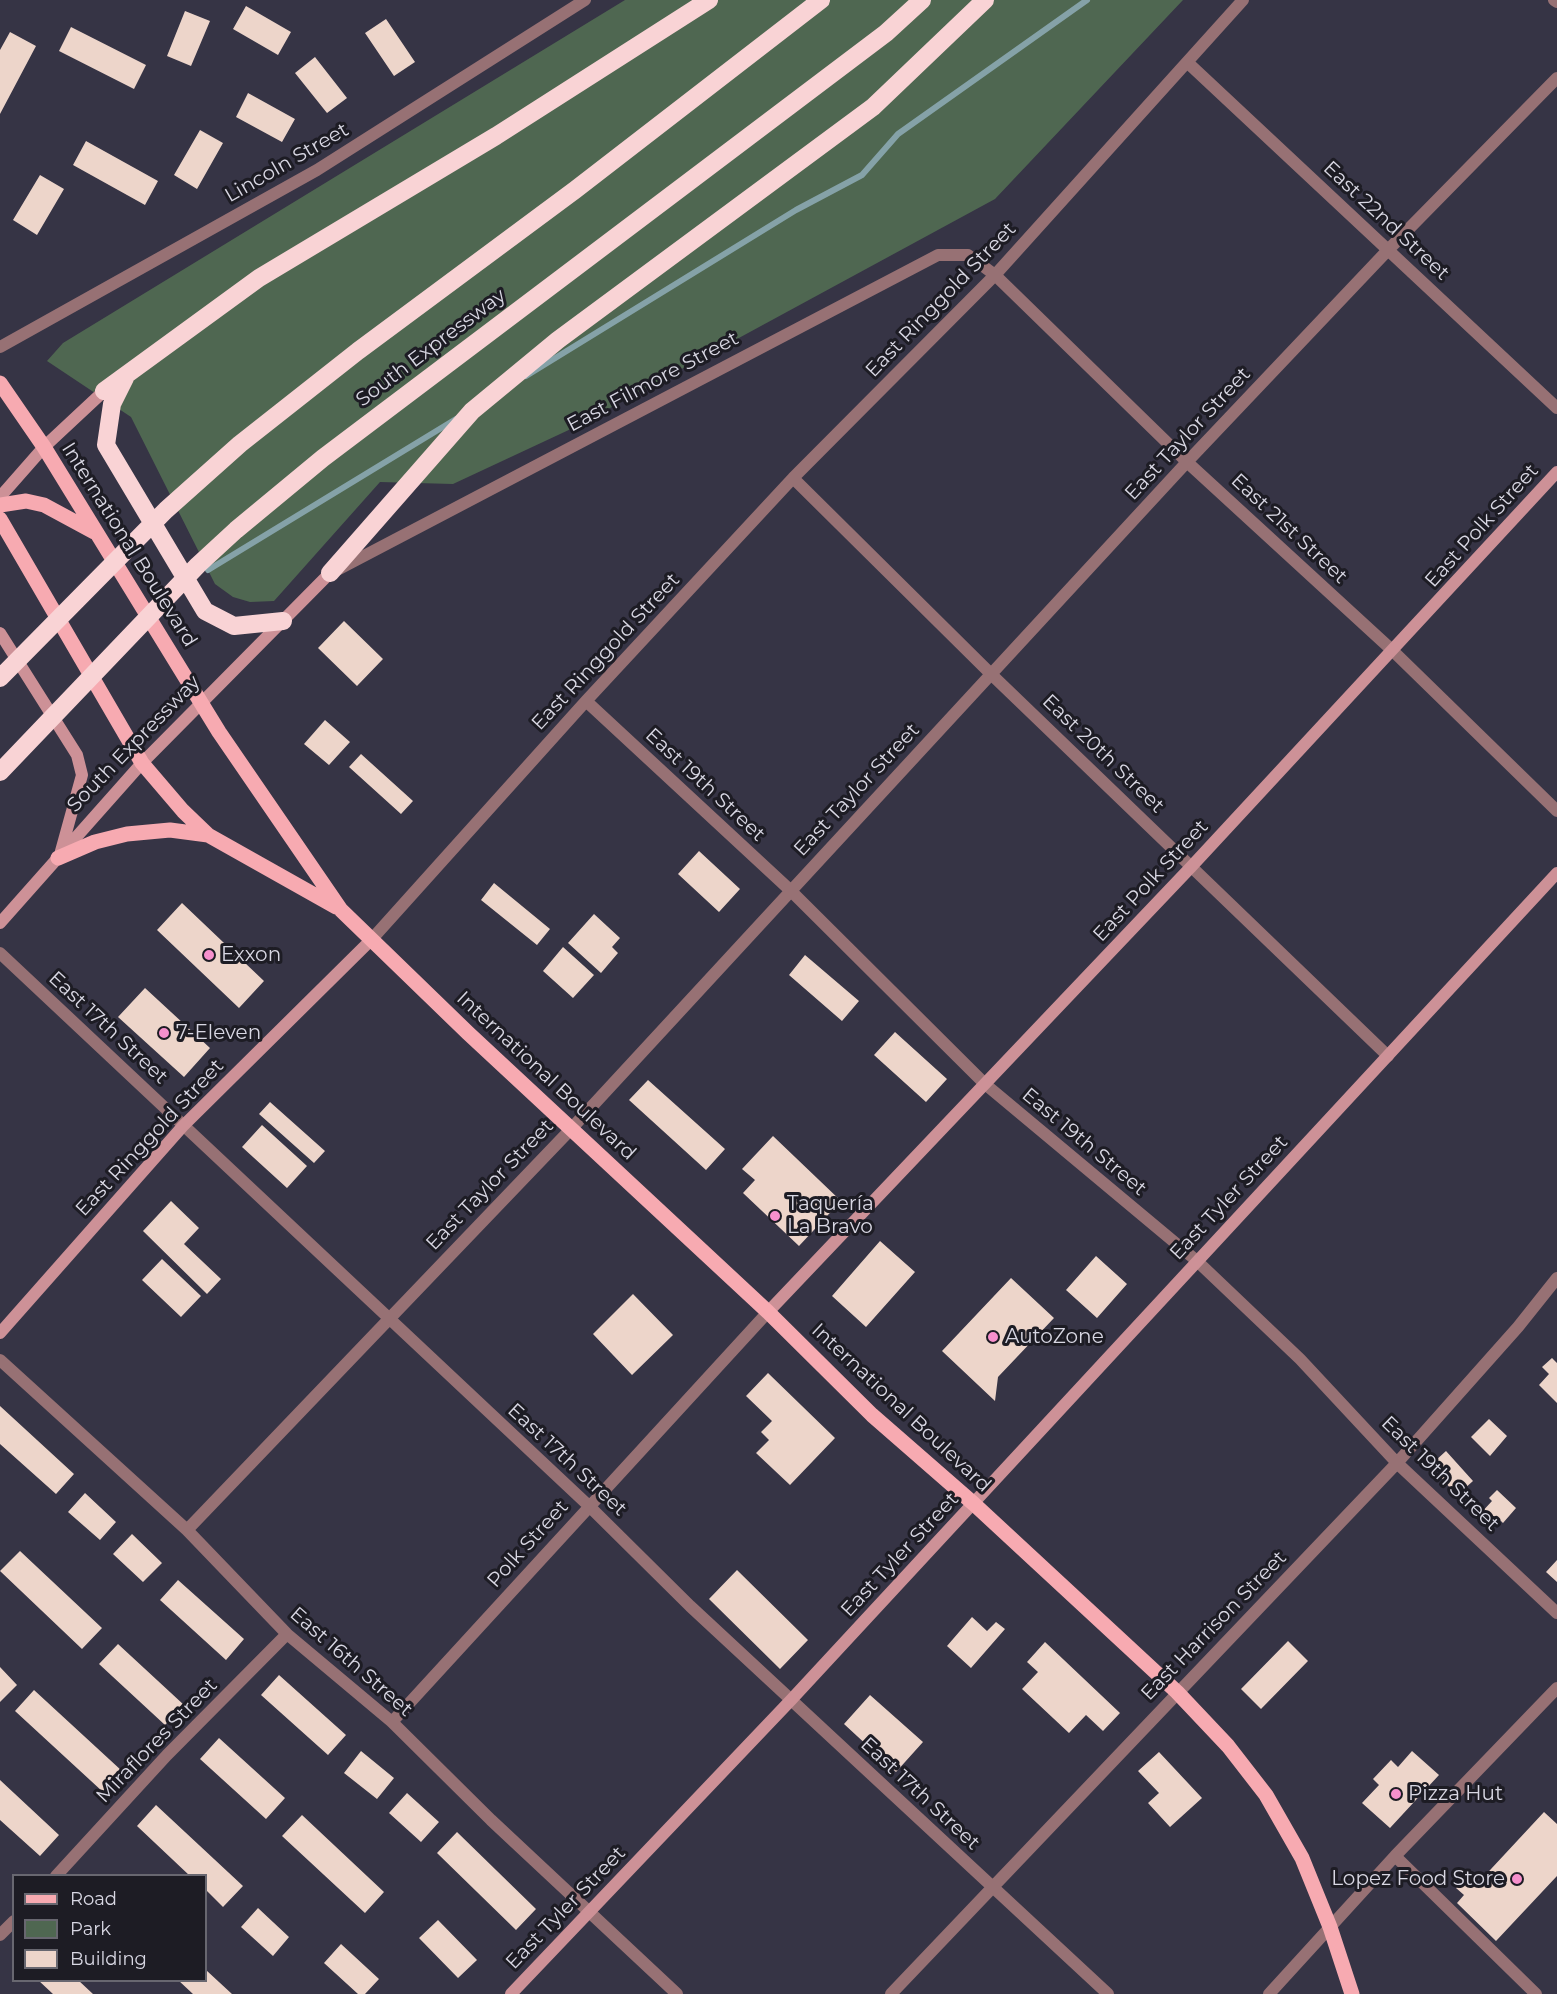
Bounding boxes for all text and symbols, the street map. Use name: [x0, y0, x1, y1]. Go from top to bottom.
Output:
street label: Lincoln Street: [221, 118, 353, 208]
street label: East 22nd Street: [1318, 156, 1454, 286]
street label: East Ringgold Street: [861, 218, 1021, 382]
street label: South Expressway: [351, 284, 511, 412]
street label: East Filmore Street: [563, 327, 743, 437]
street label: East Taylor Street: [1120, 363, 1256, 505]
street label: International Boulevard: [56, 438, 202, 652]
street label: East Polk Street: [1420, 459, 1544, 593]
street label: East 21st Street: [1226, 469, 1352, 589]
street label: East Ringgold Street: [527, 568, 685, 736]
street label: South Expressway: [62, 671, 206, 817]
street label: East 20th Street: [1037, 690, 1169, 818]
street label: East Taylor Street: [789, 719, 925, 861]
street label: East 19th Street: [640, 723, 770, 847]
street label: East Polk Street: [1088, 815, 1214, 947]
place label: Exxon: [221, 943, 281, 967]
marker: Exxon: [202, 948, 216, 962]
street label: East 17th Street: [43, 967, 173, 1089]
street label: International Boulevard: [451, 987, 641, 1165]
place label: 7-Eleven: [176, 1021, 261, 1045]
marker: 7-Eleven: [157, 1026, 171, 1040]
street label: East Ringgold Street: [71, 1054, 229, 1222]
street label: East 19th Street: [1017, 1083, 1151, 1201]
street label: East Taylor Street: [421, 1114, 559, 1256]
street label: East Tyler Street: [1165, 1131, 1293, 1265]
place label: Taquería La Bravo: [787, 1192, 874, 1239]
marker: Taquería La Bravo: [768, 1209, 782, 1223]
street label: International Boulevard: [806, 1319, 996, 1497]
place label: AutoZone: [1005, 1325, 1104, 1349]
marker: AutoZone: [986, 1330, 1000, 1344]
street label: East 17th Street: [502, 1399, 632, 1521]
street label: East 19th Street: [1376, 1412, 1504, 1536]
street label: East Tyler Street: [836, 1488, 964, 1622]
street label: Polk Street: [482, 1495, 574, 1593]
street label: East Harrison Street: [1136, 1546, 1292, 1706]
street label: East 16th Street: [285, 1602, 417, 1722]
street label: Miraflores Street: [92, 1674, 222, 1808]
street label: East 17th Street: [855, 1733, 985, 1855]
place label: Pizza Hut: [1408, 1782, 1503, 1806]
marker: Pizza Hut: [1389, 1787, 1403, 1801]
street label: East Tyler Street: [501, 1842, 631, 1974]
place label: Lopez Food Store: [1331, 1867, 1505, 1891]
marker: Lopez Food Store: [1510, 1872, 1524, 1886]
legend: [12, 1874, 207, 1982]
text: Road: [70, 1888, 117, 1910]
text: Park: [70, 1918, 111, 1940]
text: Building: [70, 1948, 147, 1970]

